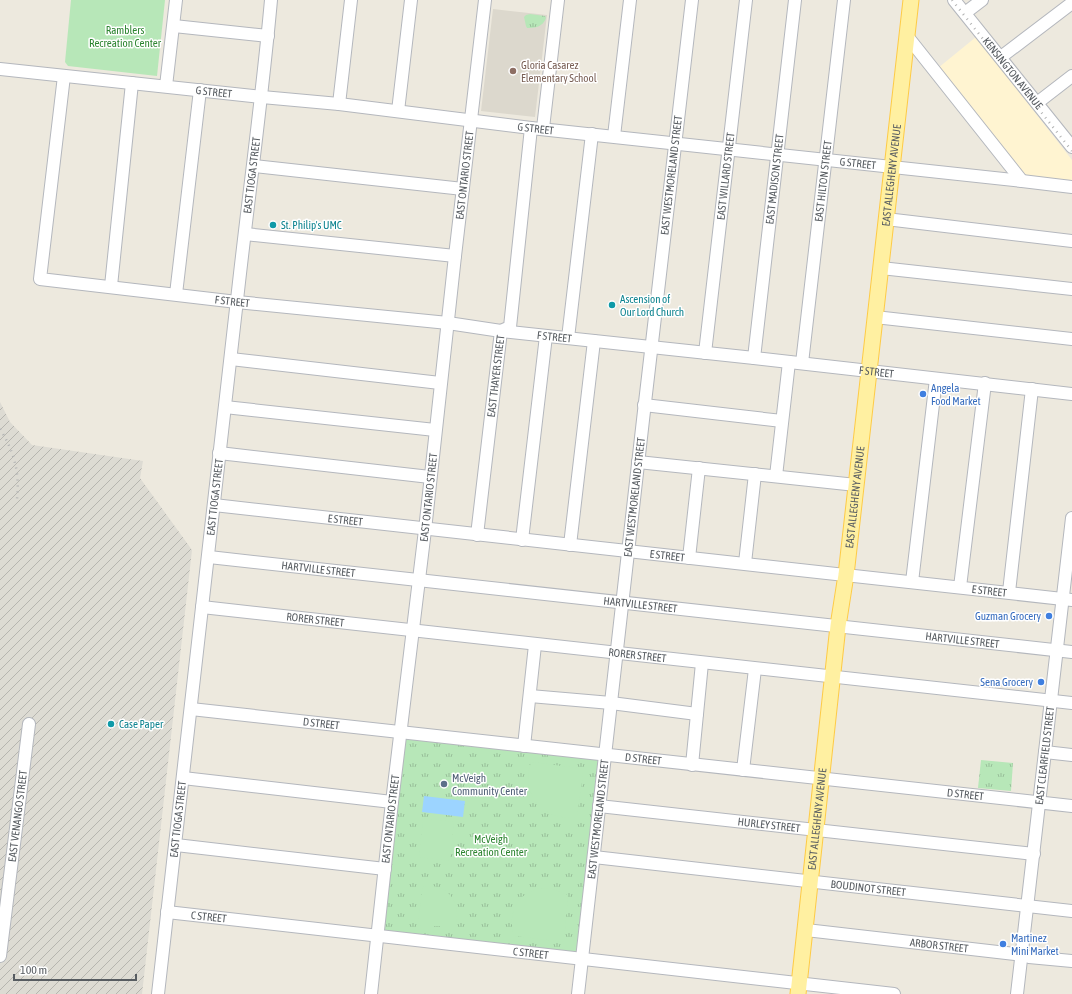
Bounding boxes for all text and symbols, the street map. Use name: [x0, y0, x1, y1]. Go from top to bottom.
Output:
park label: Ramblers Recreation Center: [89, 24, 162, 49]
street label: KENSINGTON AVENUE: [981, 35, 1045, 112]
place label: Gloria Casarez Elementary School: [521, 59, 597, 84]
marker: Gloria Casarez Elementary School: [508, 66, 518, 76]
street label: G STREET: [195, 84, 233, 100]
street label: EAST WESTMORELAND STREET: [658, 115, 684, 236]
street label: G STREET: [517, 120, 555, 136]
street label: EAST ALLEGHENY AVENUE: [879, 123, 903, 227]
street label: EAST ONTARIO STREET: [453, 130, 476, 220]
street label: EAST WILLARD STREET: [714, 132, 737, 221]
street label: EAST MADISON STREET: [763, 133, 786, 225]
street label: EAST TIOGA STREET: [241, 136, 262, 214]
street label: EAST HILTON STREET: [812, 140, 834, 223]
street label: G STREET: [839, 155, 877, 171]
place label: St. Philip's UMC: [281, 219, 342, 231]
marker: St. Philip's UMC: [268, 220, 278, 230]
street label: F STREET: [214, 293, 251, 309]
place label: Ascension of Our Lord Church: [620, 293, 684, 318]
marker: Ascension of Our Lord Church: [607, 300, 617, 310]
street label: F STREET: [536, 329, 573, 345]
street label: EAST THAYER STREET: [485, 334, 507, 418]
street label: F STREET: [858, 364, 895, 380]
place label: Angela Food Market: [931, 382, 981, 407]
marker: Angela Food Market: [918, 389, 928, 399]
street label: EAST WESTMORELAND STREET: [622, 437, 647, 558]
street label: EAST ALLEGHENY AVENUE: [843, 445, 867, 549]
street label: EAST ONTARIO STREET: [418, 452, 439, 542]
street label: EAST TIOGA STREET: [204, 458, 225, 536]
street label: E STREET: [327, 512, 364, 528]
street label: E STREET: [649, 548, 686, 563]
street label: HARTVILLE STREET: [281, 559, 356, 579]
street label: E STREET: [971, 583, 1008, 599]
street label: HARTVILLE STREET: [603, 594, 678, 615]
street label: RORER STREET: [286, 610, 345, 629]
place label: Guzman Grocery: [975, 610, 1041, 622]
marker: Guzman Grocery: [1044, 611, 1054, 621]
street label: HARTVILLE STREET: [925, 630, 1000, 650]
street label: RORER STREET: [608, 646, 667, 664]
place label: Sena Grocery: [980, 676, 1033, 688]
marker: Sena Grocery: [1036, 677, 1046, 687]
street label: EAST CLEARFIELD STREET: [1033, 706, 1056, 805]
street label: D STREET: [302, 715, 340, 731]
place label: Case Paper: [119, 718, 164, 730]
marker: Case Paper: [106, 719, 116, 729]
street label: D STREET: [624, 751, 662, 767]
street label: EAST WESTMORELAND STREET: [585, 759, 611, 880]
street label: EAST ALLEGHENY AVENUE: [806, 767, 829, 871]
street label: EAST VENANGO STREET: [6, 769, 29, 863]
place label: McVeigh Community Center: [452, 772, 528, 797]
street label: EAST ONTARIO STREET: [379, 774, 401, 864]
marker: McVeigh Community Center: [439, 779, 449, 789]
street label: EAST TIOGA STREET: [167, 780, 188, 858]
street label: D STREET: [946, 786, 984, 802]
street label: HURLEY STREET: [737, 815, 801, 834]
park label: McVeigh Recreation Center: [455, 833, 528, 858]
street label: BOUDINOT STREET: [830, 878, 907, 898]
street label: C STREET: [190, 909, 227, 925]
place label: Martinez Mini Market: [1011, 932, 1059, 957]
street label: ARBOR STREET: [909, 936, 969, 955]
marker: Martinez Mini Market: [998, 939, 1008, 949]
street label: C STREET: [512, 945, 549, 961]
scale bar: [14, 956, 136, 982]
text: 100 m: [20, 963, 47, 977]

